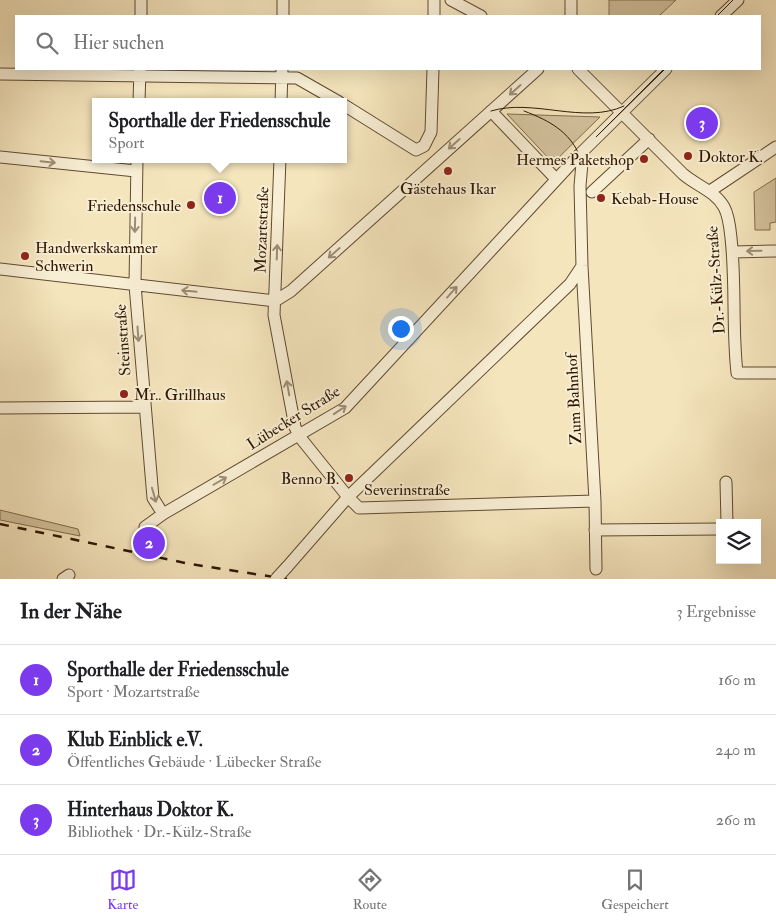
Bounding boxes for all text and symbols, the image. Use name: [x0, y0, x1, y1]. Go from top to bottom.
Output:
search box: [15, 15, 761, 70]
icon: search: [33, 29, 61, 57]
text: Hier suchen: [73, 31, 164, 55]
one-way arrow: [508, 84, 521, 96]
popup: [92, 98, 347, 163]
pin: 3: [686, 104, 718, 142]
text: Sporthalle der Friedensschule: [109, 109, 330, 133]
text: Sport: [109, 133, 144, 153]
one-way arrow: [448, 138, 461, 149]
place label: Doktor K.: [698, 147, 763, 167]
place label: Hermes Paketshop: [516, 150, 634, 171]
marker: Doktor K.: [682, 150, 694, 162]
marker: Hermes Paketshop: [638, 153, 650, 165]
one-way arrow: [40, 157, 56, 167]
marker: Gästehaus Ikar: [442, 165, 454, 177]
pin: 1: [204, 179, 236, 217]
place label: Gästehaus Ikar: [400, 179, 496, 199]
street label: Mozartstraße: [250, 186, 274, 274]
place label: Kebab-House: [611, 189, 699, 209]
marker: Kebab-House: [595, 192, 607, 204]
place label: Friedensschule: [87, 196, 181, 216]
marker: Friedensschule: [185, 199, 197, 211]
one-way arrow: [130, 217, 140, 233]
street label: Dr.-Külz-Straße: [702, 225, 730, 335]
place label: Handwerkskammer Schwerin: [35, 238, 158, 276]
one-way arrow: [272, 244, 282, 260]
one-way arrow: [327, 247, 340, 259]
one-way arrow: [747, 247, 763, 256]
marker: Handwerkskammer Schwerin: [19, 250, 31, 262]
one-way arrow: [446, 286, 458, 299]
one-way arrow: [181, 287, 197, 296]
street label: Steinstraße: [110, 303, 135, 376]
your location: [388, 316, 414, 342]
one-way arrow: [134, 326, 143, 342]
street label: Zum Bahnhof: [561, 350, 586, 445]
street label: Lübecker Straße: [243, 381, 344, 454]
one-way arrow: [283, 381, 292, 397]
place label: Mr.. Grillhaus: [134, 385, 225, 405]
marker: Mr.. Grillhaus: [118, 388, 130, 400]
one-way arrow: [333, 405, 347, 415]
place label: Benno B.: [281, 469, 339, 489]
marker: Benno B.: [343, 472, 355, 484]
one-way arrow: [213, 476, 228, 486]
street label: Severinstraße: [364, 480, 450, 500]
one-way arrow: [150, 487, 159, 503]
map controls: [716, 519, 761, 564]
button: layers: [716, 519, 761, 564]
pin: 2: [133, 524, 165, 562]
text: In der Nähe: [20, 598, 122, 625]
text: 3 Ergebnisse: [676, 602, 756, 622]
text: Sporthalle der Friedensschule: [67, 658, 289, 682]
text: 1: [33, 670, 39, 690]
text: 160 m: [718, 670, 756, 690]
text: Sport · Mozartstraße: [67, 682, 200, 702]
text: Klub Einblick e.V.: [67, 728, 203, 752]
text: 2: [32, 740, 40, 760]
text: 240 m: [715, 740, 756, 760]
text: Öffentliches Gebäude · Lübecker Straße: [67, 752, 321, 772]
text: Hinterhaus Doktor K.: [67, 798, 234, 822]
text: 3: [33, 810, 39, 830]
text: 260 m: [716, 810, 756, 830]
text: Bibliothek · Dr.-Külz-Straße: [67, 822, 252, 842]
tab: Karte: [107, 866, 138, 913]
tab: Route: [353, 866, 387, 913]
tab: Gespeichert: [601, 866, 669, 913]

